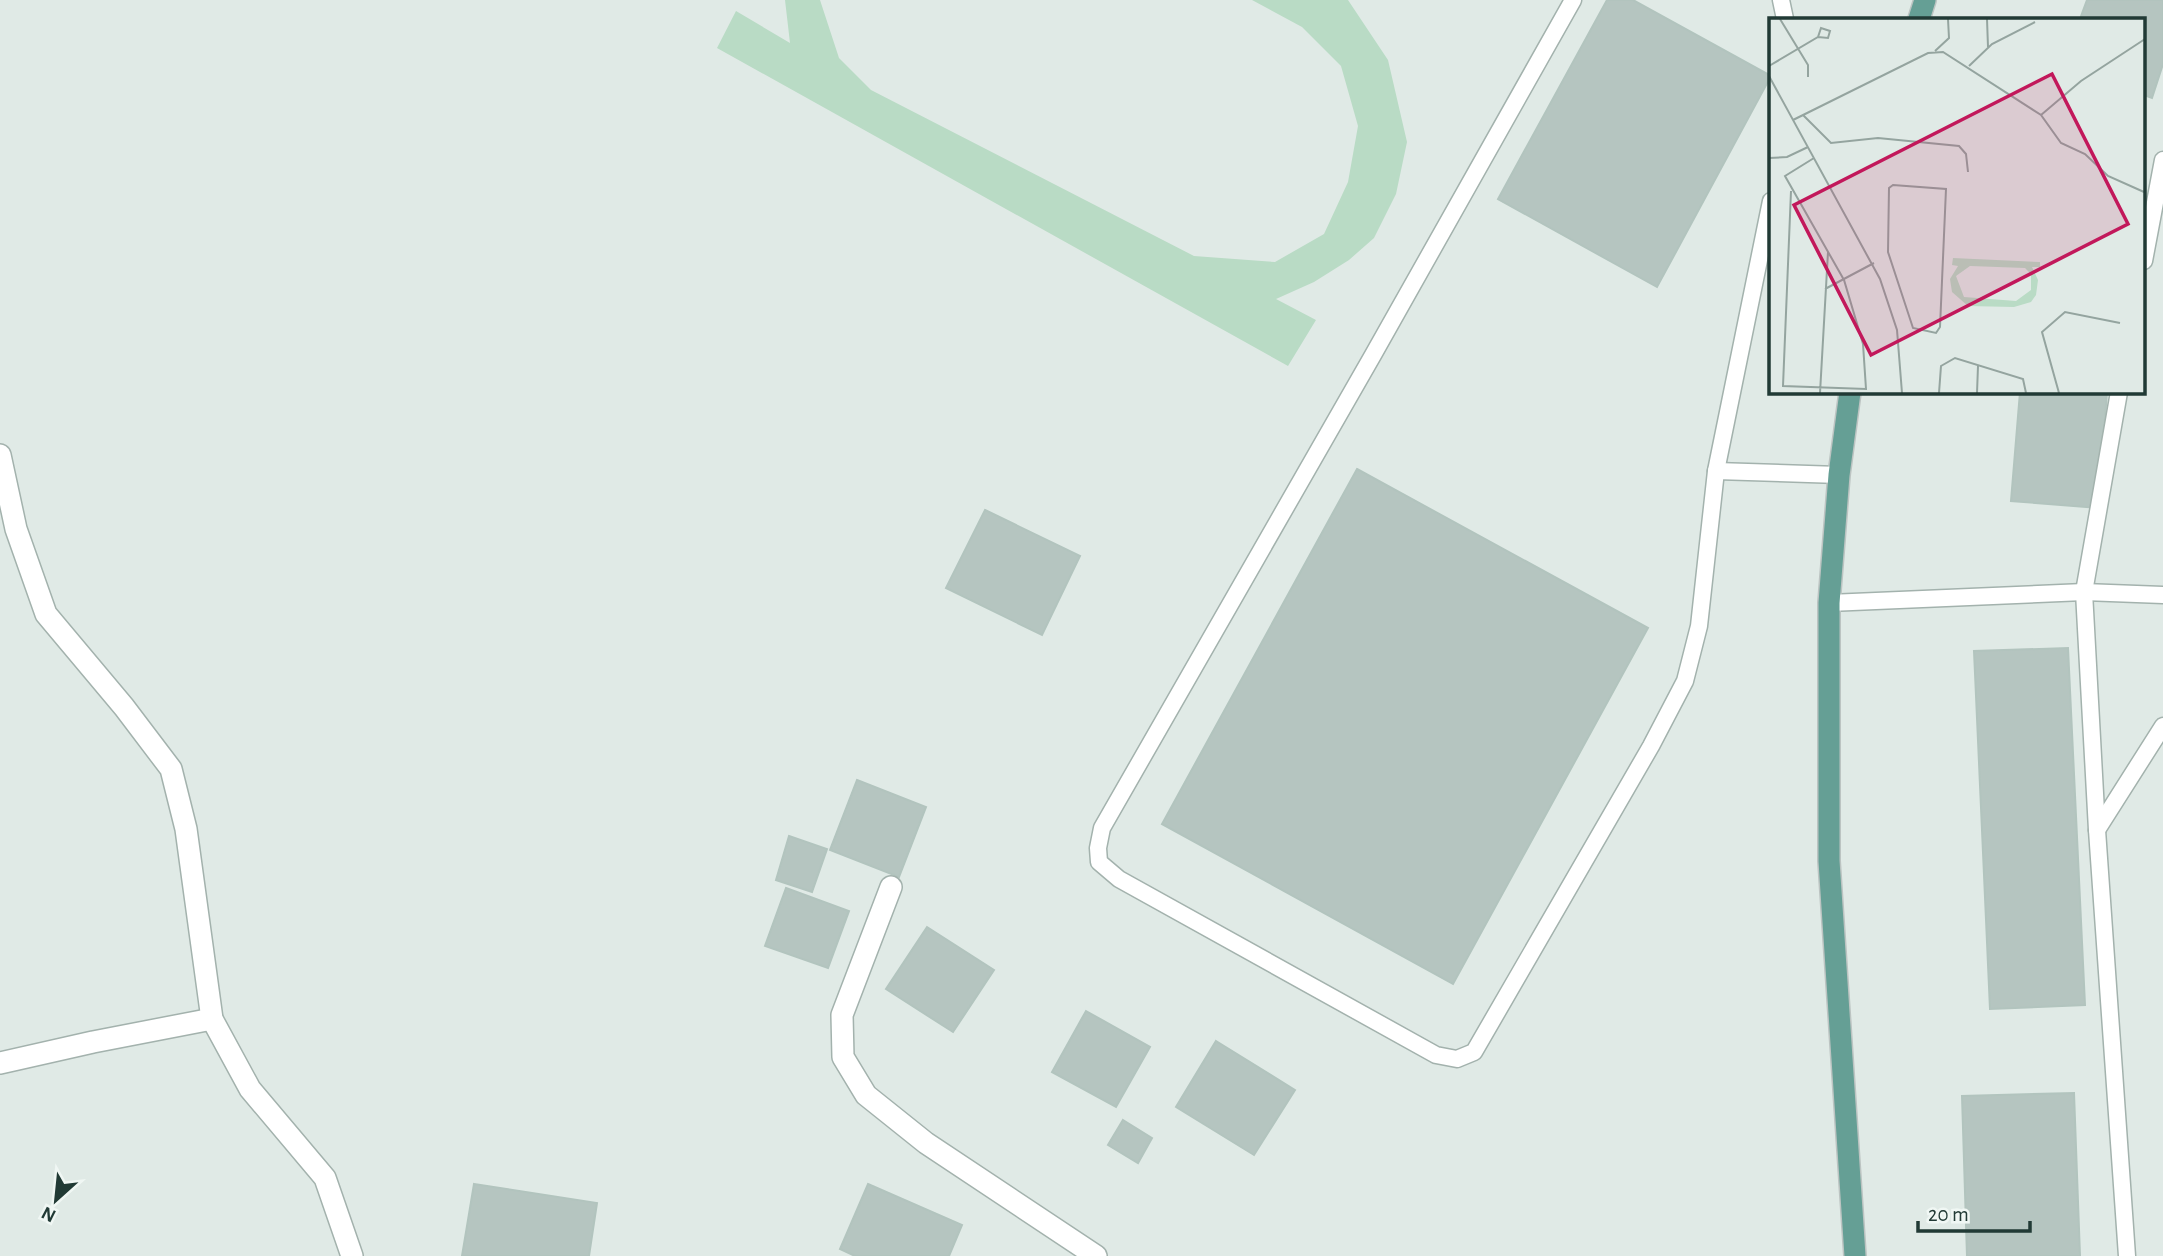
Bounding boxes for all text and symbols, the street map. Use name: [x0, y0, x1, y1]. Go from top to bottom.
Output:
inset map: [1769, 18, 2146, 394]
north arrow: [21, 1165, 91, 1235]
scale bar: [1918, 1190, 2030, 1234]
text: N: [39, 1202, 59, 1225]
text: 20 m: [1928, 1204, 1969, 1225]

